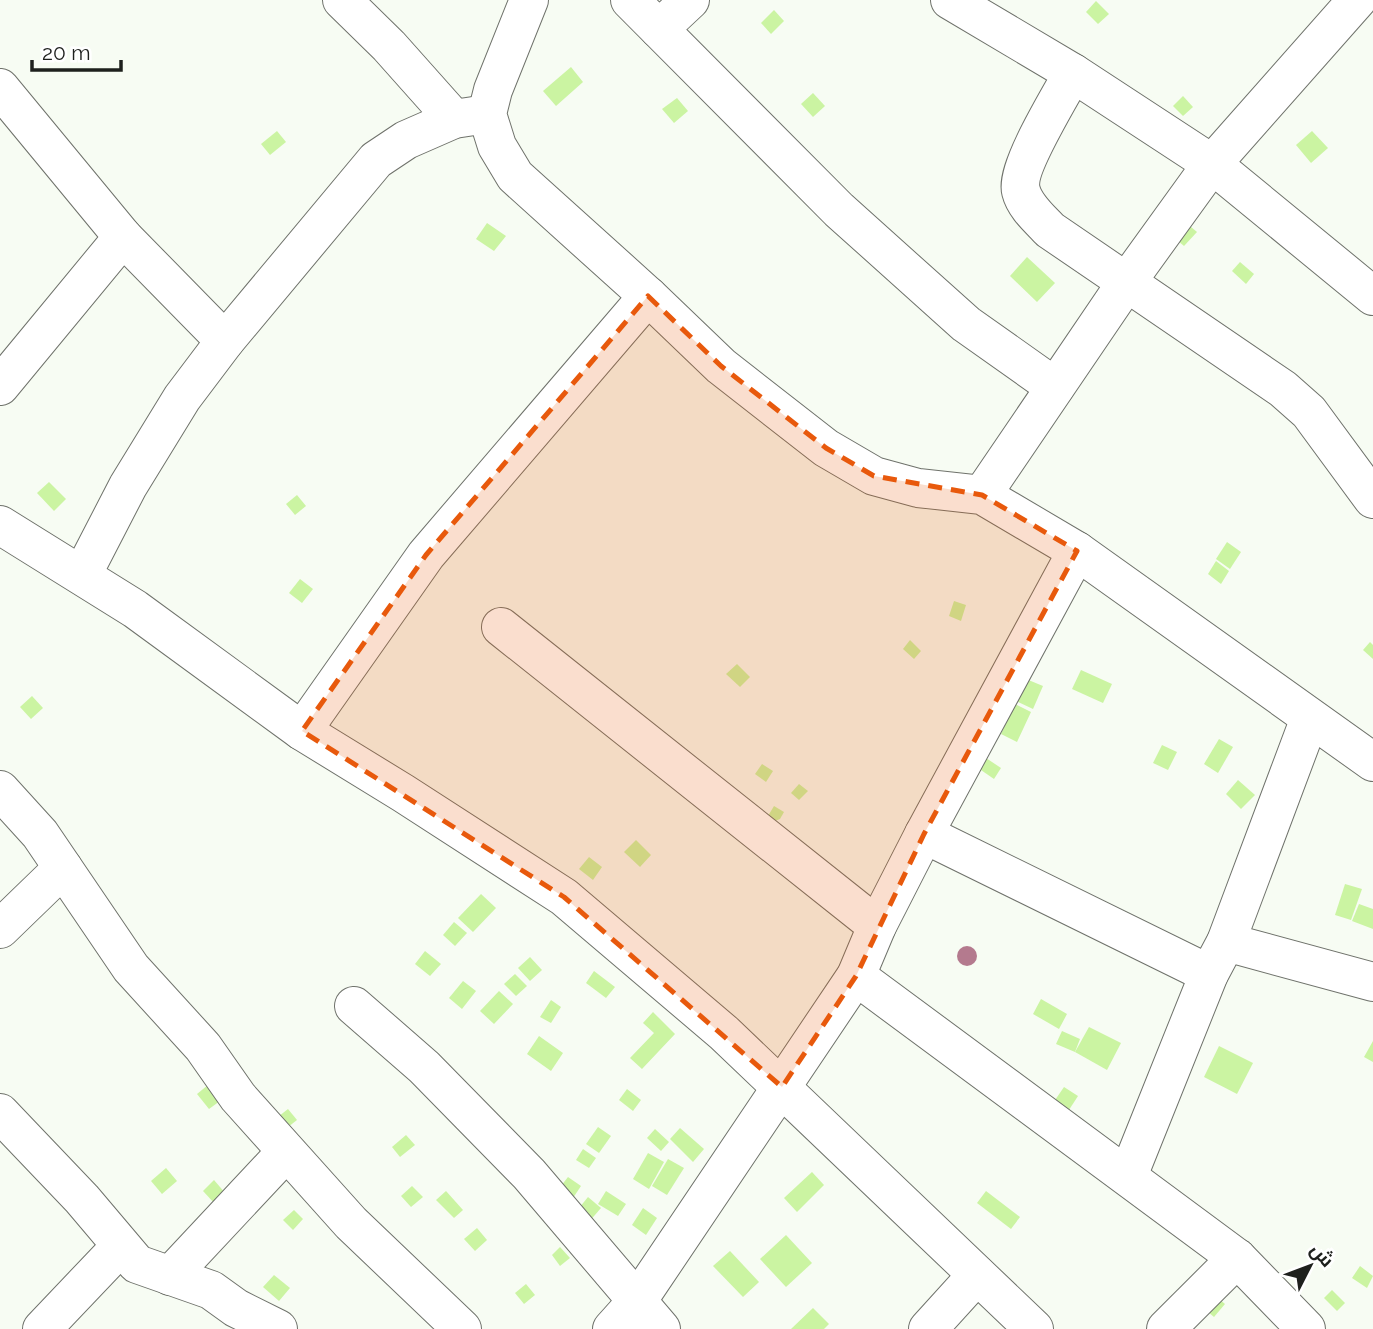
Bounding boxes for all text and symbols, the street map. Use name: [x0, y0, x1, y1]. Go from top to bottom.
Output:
scale bar: [32, 28, 121, 72]
text: 20 m: [42, 40, 90, 65]
north arrow: [1275, 1231, 1345, 1301]
text: ش: [1306, 1238, 1339, 1272]

